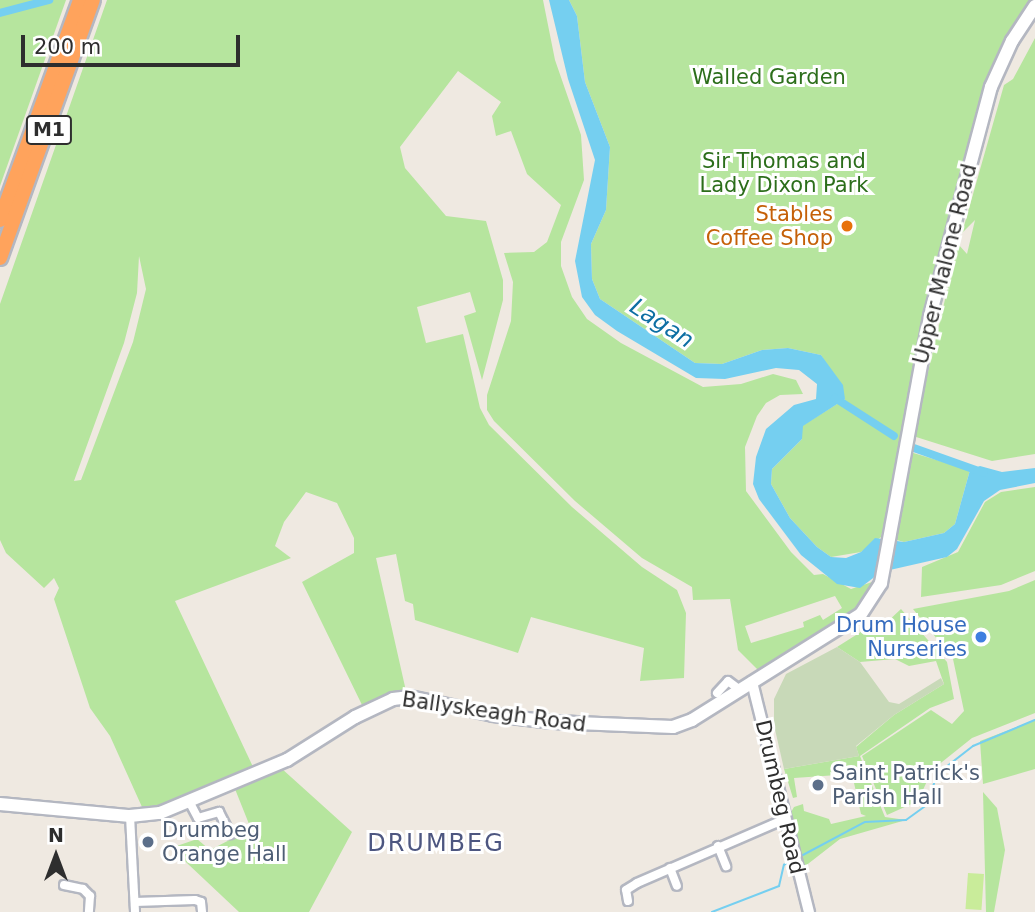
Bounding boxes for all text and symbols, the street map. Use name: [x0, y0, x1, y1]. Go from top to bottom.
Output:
scale bar: [24, 21, 243, 65]
text: 200 m: [34, 35, 101, 59]
park label: Walled Garden: [692, 64, 846, 90]
road number: M1: [24, 114, 74, 146]
park label: Sir Thomas and Lady Dixon Park: [699, 148, 869, 198]
street label: Upper Malone Road: [908, 161, 982, 367]
place label: Stables Coffee Shop: [706, 201, 833, 251]
marker: Stables Coffee Shop: [839, 218, 855, 234]
water label: Lagan: [625, 292, 699, 354]
place label: Drum House Nurseries: [836, 612, 967, 662]
marker: Drum House Nurseries: [973, 629, 989, 645]
street label: Ballyskeagh Road: [400, 687, 588, 737]
street label: Drumbeg Road: [750, 717, 810, 877]
place label: Saint Patrick's Parish Hall: [832, 760, 980, 810]
marker: Saint Patrick's Parish Hall: [810, 777, 826, 793]
place label: Drumbeg Orange Hall: [162, 817, 287, 867]
north arrow: [21, 821, 91, 891]
text: N: [48, 824, 64, 846]
district label: DRUMBEG: [368, 830, 504, 858]
marker: Drumbeg Orange Hall: [140, 834, 156, 850]

